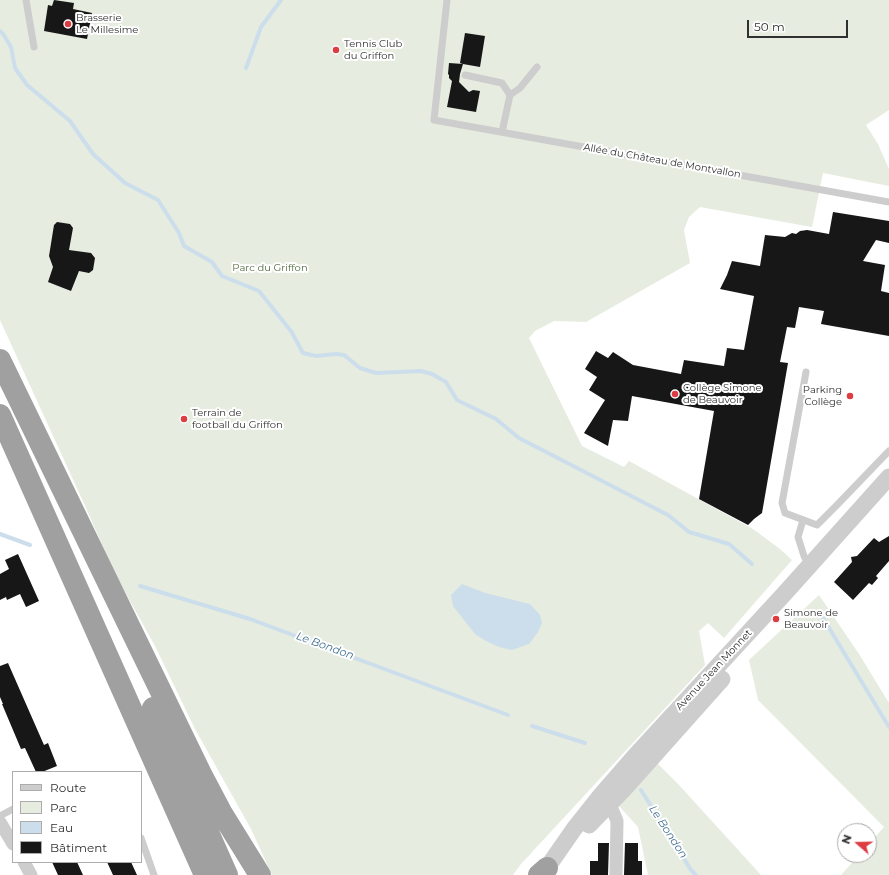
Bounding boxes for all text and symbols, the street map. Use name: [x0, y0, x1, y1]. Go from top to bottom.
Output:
place label: Brasserie Le Millesime: [76, 12, 138, 36]
scale bar: [749, 12, 850, 38]
marker: Brasserie Le Millesime: [63, 19, 73, 29]
text: 50 m: [754, 19, 785, 34]
place label: Tennis Club du Griffon: [344, 38, 402, 62]
marker: Tennis Club du Griffon: [331, 45, 341, 55]
street label: Allée du Château de Montvallon: [582, 141, 742, 181]
park label: Parc du Griffon: [232, 262, 308, 274]
place label: Collège Simone de Beauvoir: [683, 382, 762, 406]
place label: Parking Collège: [803, 384, 842, 408]
marker: Collège Simone de Beauvoir: [670, 389, 680, 399]
marker: Parking Collège: [845, 391, 855, 401]
place label: Terrain de football du Griffon: [192, 407, 283, 430]
marker: Terrain de football du Griffon: [179, 414, 189, 424]
place label: Simone de Beauvoir: [784, 607, 838, 630]
marker: Simone de Beauvoir: [771, 614, 781, 624]
street label: Avenue Jean Monnet: [673, 627, 755, 713]
water label: Le Bondon: [294, 629, 356, 663]
legend: [12, 771, 142, 863]
text: Route: [50, 780, 86, 795]
text: Parc: [50, 800, 77, 815]
water label: Le Bondon: [646, 803, 690, 861]
text: Eau: [50, 820, 73, 835]
north arrow: [837, 823, 877, 863]
text: N: [839, 833, 855, 846]
text: Bâtiment: [50, 840, 107, 855]

